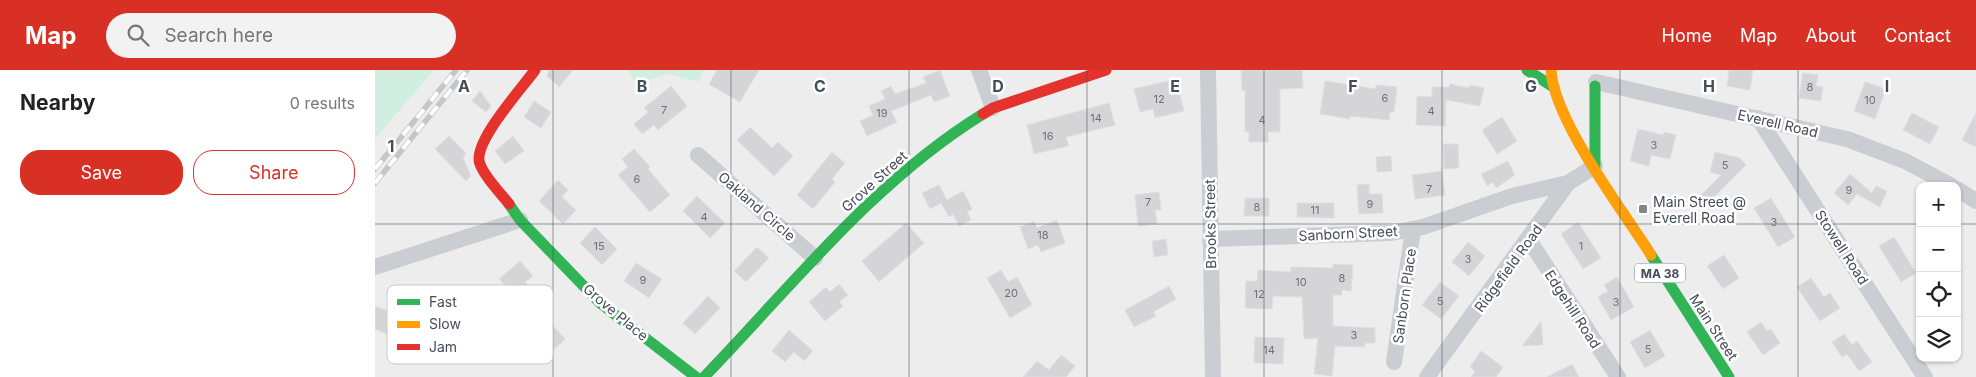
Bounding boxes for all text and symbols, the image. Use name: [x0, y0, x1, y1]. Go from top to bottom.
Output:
search box: [106, 13, 456, 58]
text: Map: [25, 21, 76, 50]
icon: search: [124, 21, 152, 49]
text: Search here: [164, 24, 273, 47]
text: Home: [1662, 25, 1712, 46]
text: Map: [1740, 25, 1777, 46]
text: About: [1805, 25, 1856, 46]
text: Contact: [1884, 25, 1951, 46]
text: A: [458, 76, 470, 96]
text: B: [637, 76, 647, 96]
text: C: [814, 76, 826, 96]
text: D: [992, 76, 1004, 96]
text: E: [1170, 76, 1180, 96]
text: F: [1348, 76, 1358, 96]
text: G: [1525, 76, 1537, 96]
text: H: [1703, 76, 1715, 96]
text: I: [1885, 76, 1889, 96]
house number: 8: [1807, 80, 1814, 94]
text: Nearby: [20, 90, 95, 115]
house number: 6: [1382, 91, 1389, 105]
house number: 12: [1153, 92, 1165, 106]
text: 0 results: [290, 93, 355, 113]
house number: 10: [1864, 93, 1876, 107]
house number: 7: [661, 103, 667, 117]
house number: 4: [1427, 104, 1435, 118]
house number: 19: [876, 106, 888, 120]
street label: Everell Road: [1736, 106, 1820, 140]
house number: 14: [1090, 111, 1102, 125]
house number: 4: [1258, 113, 1266, 127]
house number: 16: [1042, 129, 1054, 143]
text: 1: [388, 136, 394, 156]
house number: 3: [1651, 138, 1658, 152]
street label: Grove Street: [838, 147, 911, 215]
button: Save: [20, 150, 183, 195]
button: Share: [193, 150, 355, 195]
house number: 5: [1722, 158, 1729, 172]
street label: Oakland Circle: [715, 168, 799, 244]
house number: 6: [634, 172, 641, 186]
street label: Brooks Street: [1201, 179, 1219, 269]
house number: 7: [1426, 182, 1432, 196]
map controls: [1916, 182, 1961, 362]
button: +: [1916, 182, 1961, 227]
house number: 9: [1846, 183, 1853, 197]
place label: Main Street @ Everell Road: [1653, 193, 1746, 226]
house number: 7: [1145, 195, 1151, 209]
house number: 9: [1367, 197, 1374, 211]
house number: 8: [1254, 200, 1261, 214]
house number: 11: [1311, 203, 1319, 217]
marker: Main Street @ Everell Road: [1637, 203, 1649, 215]
street label: Stowell Road: [1812, 207, 1872, 287]
house number: 4: [700, 210, 708, 224]
house number: 3: [1771, 215, 1778, 229]
street label: Ridgefield Road: [1471, 221, 1545, 315]
street label: Sanborn Street: [1298, 222, 1398, 244]
button: −: [1916, 227, 1961, 272]
house number: 18: [1037, 228, 1049, 242]
house number: 15: [593, 239, 605, 253]
house number: 1: [1579, 239, 1583, 253]
street label: Sanborn Place: [1389, 247, 1419, 345]
house number: 3: [1465, 252, 1472, 266]
road number: MA 38: [1635, 264, 1685, 282]
street label: Edgehill Road: [1541, 267, 1605, 351]
house number: 8: [1339, 271, 1346, 285]
button: locate: [1916, 272, 1961, 317]
house number: 9: [640, 273, 647, 287]
house number: 10: [1295, 275, 1307, 289]
street label: Grove Place: [580, 280, 652, 344]
legend: [387, 285, 553, 364]
house number: 20: [1004, 286, 1018, 300]
house number: 12: [1253, 287, 1265, 301]
street label: Main Street: [1686, 291, 1742, 364]
text: Fast: [429, 293, 457, 310]
house number: 5: [1437, 294, 1444, 308]
house number: 3: [1613, 295, 1620, 309]
text: Slow: [429, 315, 461, 332]
button: layers: [1916, 317, 1961, 362]
house number: 3: [1351, 328, 1358, 342]
text: Jam: [429, 338, 457, 355]
house number: 5: [1645, 342, 1652, 356]
house number: 14: [1263, 343, 1275, 357]

